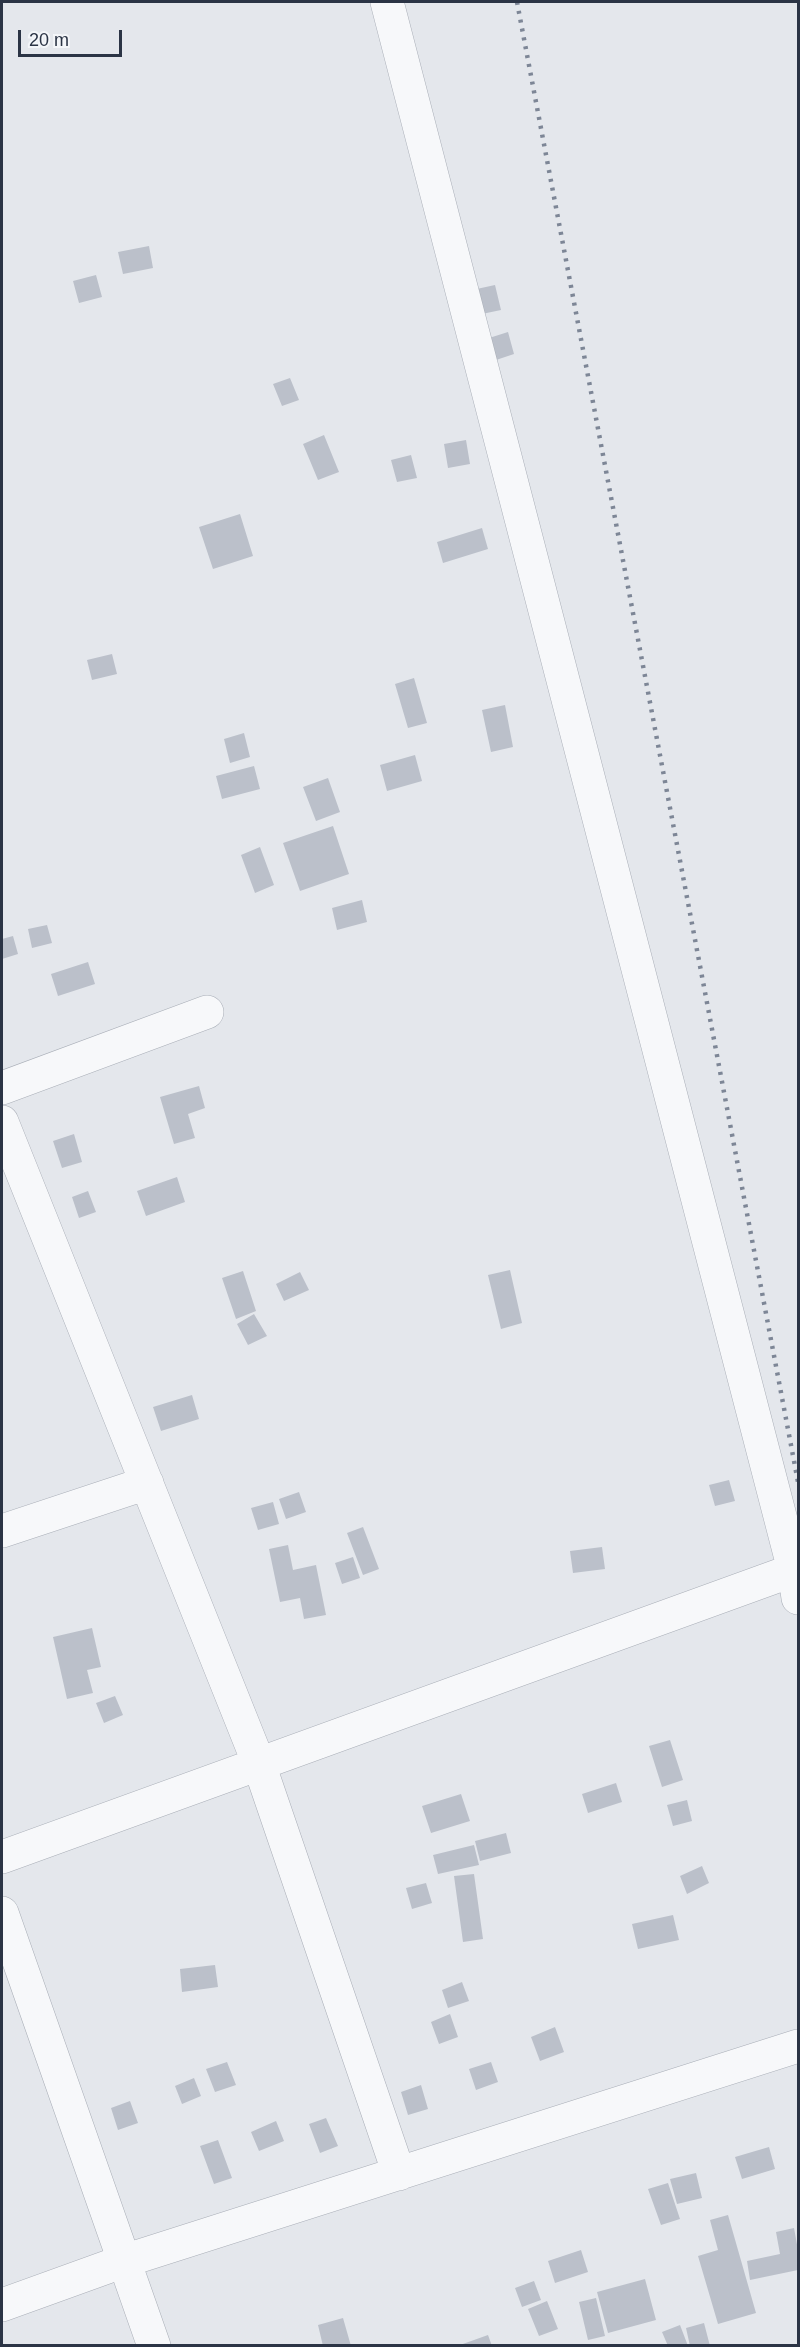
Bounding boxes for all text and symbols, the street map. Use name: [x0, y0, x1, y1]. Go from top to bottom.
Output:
scale bar: [21, 18, 124, 56]
text: 20 m: [29, 30, 69, 50]

